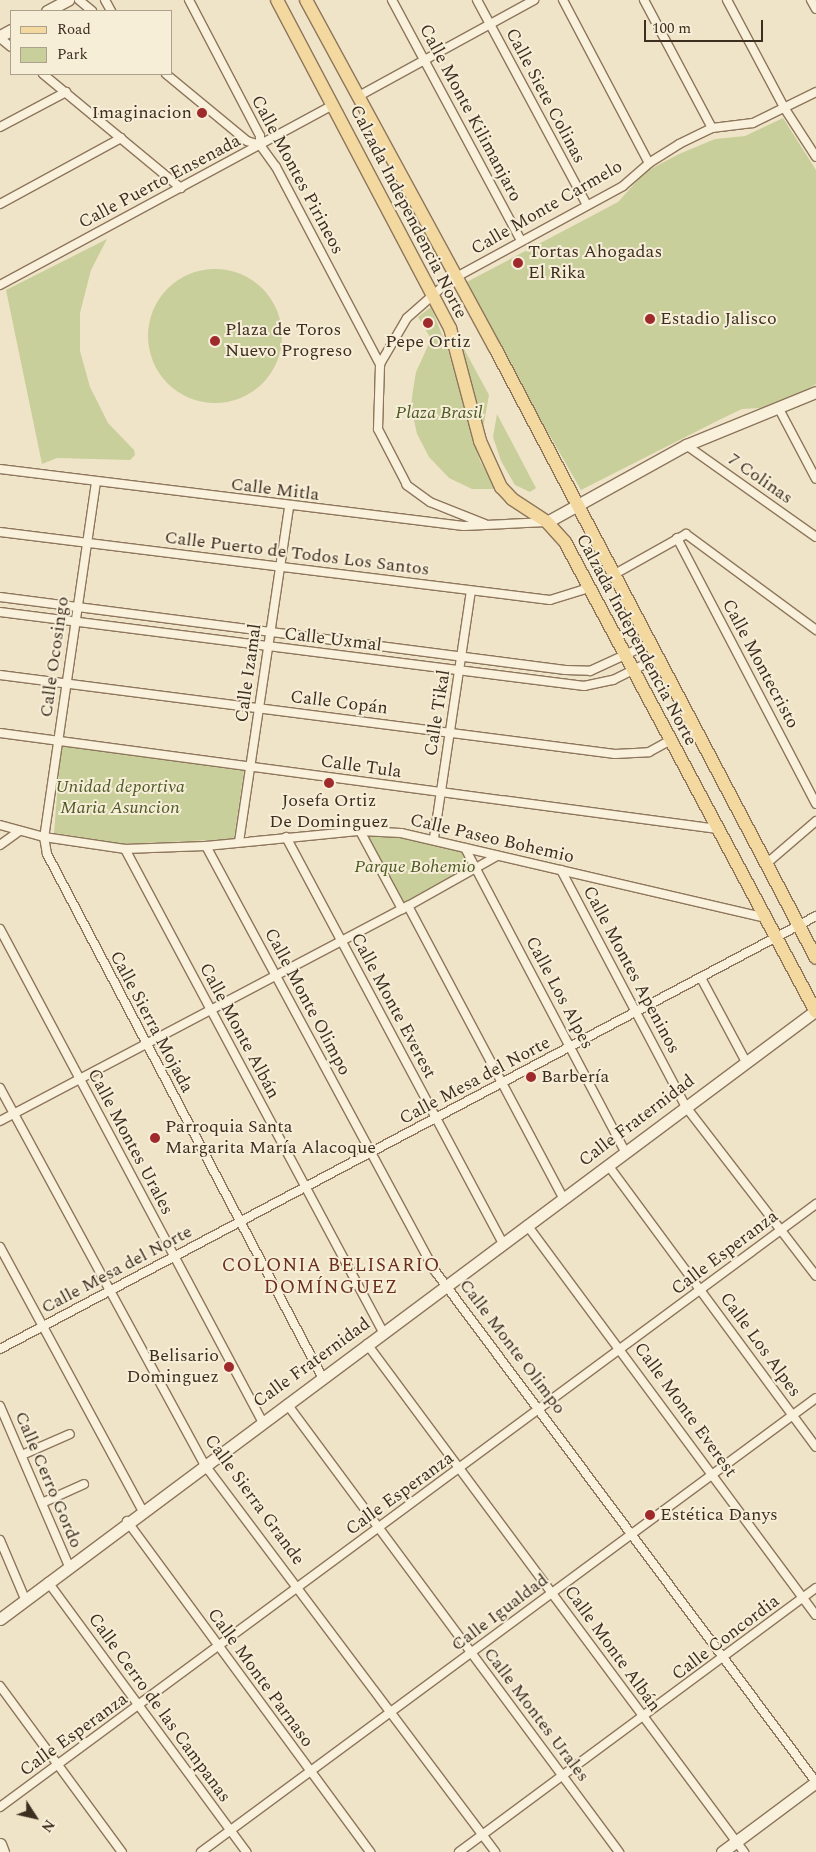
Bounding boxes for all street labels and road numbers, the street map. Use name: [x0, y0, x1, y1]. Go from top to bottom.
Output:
street label: Calle Monte Kilimanjaro: [414, 21, 526, 205]
street label: Calle Siete Colinas: [500, 25, 590, 167]
street label: Calle Montes Pirineos: [246, 92, 348, 258]
street label: Calzada Independencia Norte: [345, 102, 471, 322]
street label: Calle Puerto Ensenada: [75, 130, 245, 234]
street label: Calle Monte Carmelo: [468, 156, 626, 260]
street label: 7 Colinas: [723, 449, 797, 509]
street label: Calle Mitla: [230, 474, 320, 506]
street label: Calle Puerto de Todos Los Santos: [163, 527, 431, 581]
street label: Calzada Independencia Norte: [571, 530, 701, 750]
street label: Calle Ocosingo: [36, 595, 74, 719]
street label: Calle Montecristo: [717, 596, 803, 732]
street label: Calle Izamal: [231, 622, 267, 724]
street label: Calle Uxmal: [283, 623, 383, 657]
street label: Calle Tikal: [421, 668, 455, 758]
street label: Calle Copán: [289, 686, 389, 720]
street label: Calle Tula: [319, 751, 403, 783]
street label: Calle Paseo Bohemio: [408, 810, 576, 868]
street label: Calle Montes Apeninos: [578, 882, 684, 1058]
street label: Calle Monte Olimpo: [259, 925, 355, 1079]
street label: Calle Monte Everest: [346, 930, 440, 1082]
street label: Calle Los Alpes: [520, 933, 598, 1053]
street label: Calle Sierra Mojada: [104, 947, 198, 1097]
street label: Calle Monte Albán: [194, 959, 284, 1103]
street label: Calle Mesa del Norte: [396, 1032, 554, 1130]
street label: Calle Montes Urales: [82, 1065, 178, 1219]
street label: Calle Fraternidad: [575, 1070, 699, 1172]
street label: Calle Esperanza: [667, 1206, 783, 1300]
street label: Calle Mesa del Norte: [38, 1221, 196, 1319]
street label: Calle Monte Olimpo: [454, 1275, 570, 1419]
street label: Calle Los Alpes: [715, 1288, 805, 1402]
street label: Calle Fraternidad: [249, 1313, 375, 1413]
street label: Calle Monte Everest: [629, 1338, 741, 1482]
street label: Calle Cerro Gordo: [9, 1408, 87, 1552]
street label: Calle Sierra Grande: [199, 1430, 309, 1570]
street label: Calle Esperanza: [342, 1448, 458, 1540]
street label: Calle Igualdad: [447, 1570, 553, 1656]
street label: Calle Monte Albán: [559, 1582, 665, 1716]
street label: Calle Concordia: [668, 1591, 784, 1685]
street label: Calle Monte Parnaso: [202, 1604, 318, 1752]
street label: Calle Cerro de las Campanas: [83, 1609, 235, 1807]
street label: Calle Montes Urales: [479, 1644, 593, 1786]
street label: Calle Esperanza: [16, 1689, 132, 1781]

